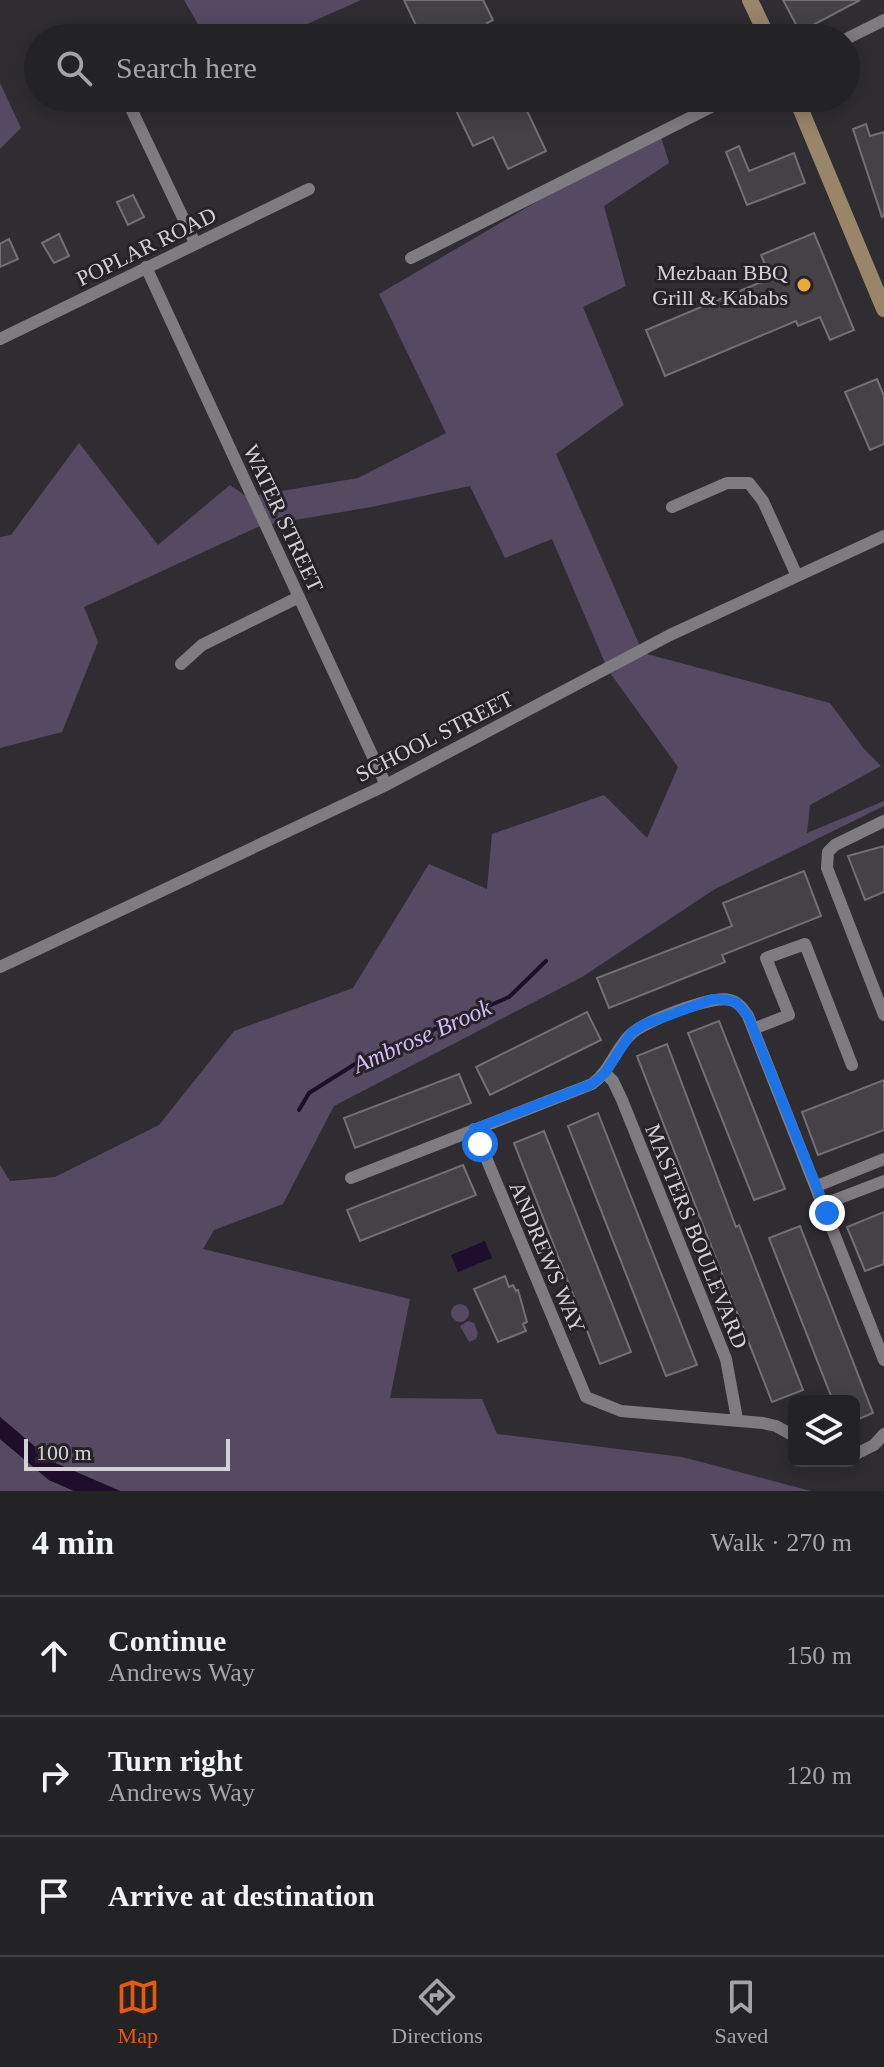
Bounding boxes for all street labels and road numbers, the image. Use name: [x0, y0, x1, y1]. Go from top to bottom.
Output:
street label: POPLAR ROAD: [72, 202, 220, 291]
street label: WATER STREET: [239, 441, 329, 596]
street label: SCHOOL STREET: [351, 686, 518, 787]
street label: MASTERS BOULEVARD: [640, 1120, 753, 1352]
street label: ANDREWS WAY: [504, 1178, 591, 1337]

